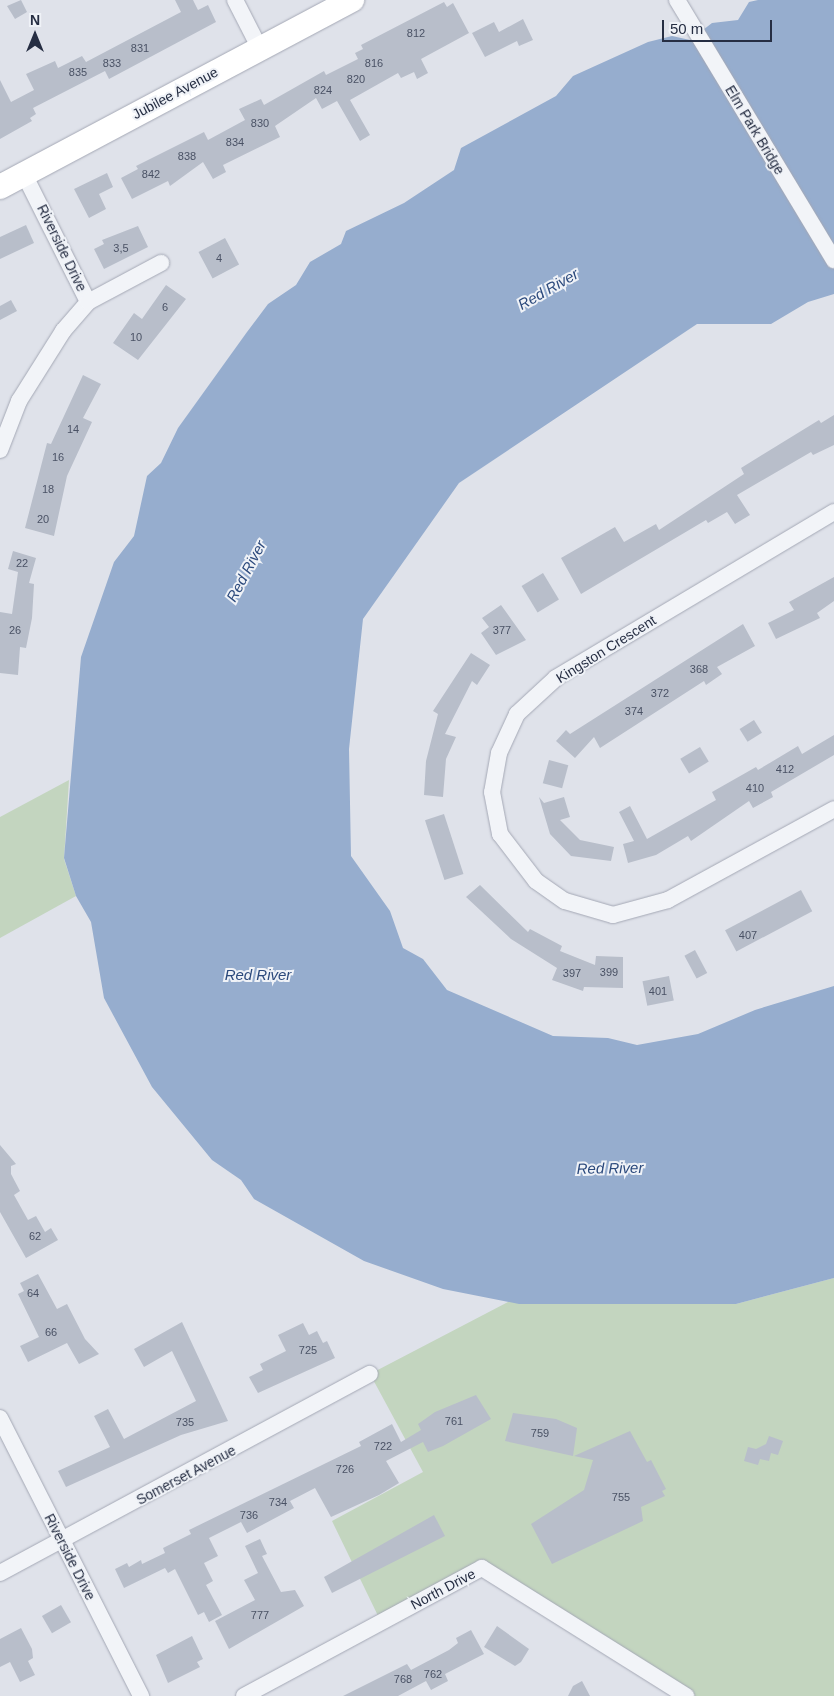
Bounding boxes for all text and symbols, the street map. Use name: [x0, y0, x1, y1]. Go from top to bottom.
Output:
north arrow: [10, 10, 60, 60]
scale bar: [664, 10, 774, 42]
text: N: [30, 12, 40, 28]
text: 50 m: [670, 20, 703, 37]
house number: 812: [407, 26, 425, 40]
house number: 831: [131, 41, 149, 55]
house number: 833: [103, 56, 121, 70]
house number: 816: [365, 56, 383, 70]
street label: Jubilee Avenue: [129, 63, 221, 123]
house number: 835: [69, 65, 87, 79]
house number: 820: [347, 72, 365, 86]
street label: Elm Park Bridge: [722, 82, 788, 178]
house number: 824: [314, 83, 332, 97]
house number: 830: [251, 116, 269, 130]
house number: 834: [226, 135, 244, 149]
house number: 838: [178, 149, 196, 163]
house number: 842: [142, 167, 160, 181]
street label: Riverside Drive: [34, 202, 90, 294]
house number: 3,5: [113, 241, 129, 255]
house number: 4: [216, 251, 222, 265]
water label: Red River: [515, 265, 581, 313]
house number: 6: [162, 300, 168, 314]
house number: 10: [130, 330, 142, 344]
house number: 14: [67, 422, 79, 436]
house number: 16: [52, 450, 64, 464]
house number: 18: [42, 482, 54, 496]
house number: 20: [37, 512, 49, 526]
water label: Red River: [222, 537, 270, 605]
house number: 22: [16, 556, 28, 570]
street label: Kingston Crescent: [553, 612, 659, 686]
house number: 26: [9, 623, 21, 637]
house number: 377: [493, 623, 511, 637]
house number: 368: [690, 662, 708, 676]
house number: 372: [651, 686, 669, 700]
house number: 374: [625, 704, 643, 718]
house number: 412: [776, 762, 794, 776]
house number: 410: [746, 781, 764, 795]
house number: 407: [739, 928, 757, 942]
house number: 399: [600, 965, 618, 979]
water label: Red River: [225, 966, 291, 984]
house number: 397: [563, 966, 581, 980]
house number: 401: [649, 984, 667, 998]
water label: Red River: [577, 1158, 643, 1178]
house number: 62: [29, 1229, 41, 1243]
house number: 64: [27, 1286, 39, 1300]
house number: 66: [45, 1325, 57, 1339]
house number: 725: [299, 1343, 317, 1357]
house number: 761: [445, 1414, 463, 1428]
house number: 735: [176, 1415, 194, 1429]
house number: 759: [531, 1426, 549, 1440]
house number: 722: [374, 1439, 392, 1453]
street label: Somerset Avenue: [133, 1442, 239, 1508]
house number: 726: [336, 1462, 354, 1476]
house number: 755: [612, 1490, 630, 1504]
house number: 734: [269, 1495, 287, 1509]
house number: 736: [240, 1508, 258, 1522]
street label: Riverside Drive: [41, 1511, 99, 1603]
street label: North Drive: [408, 1565, 478, 1613]
house number: 777: [251, 1608, 269, 1622]
house number: 762: [424, 1667, 442, 1681]
house number: 768: [394, 1672, 412, 1686]

